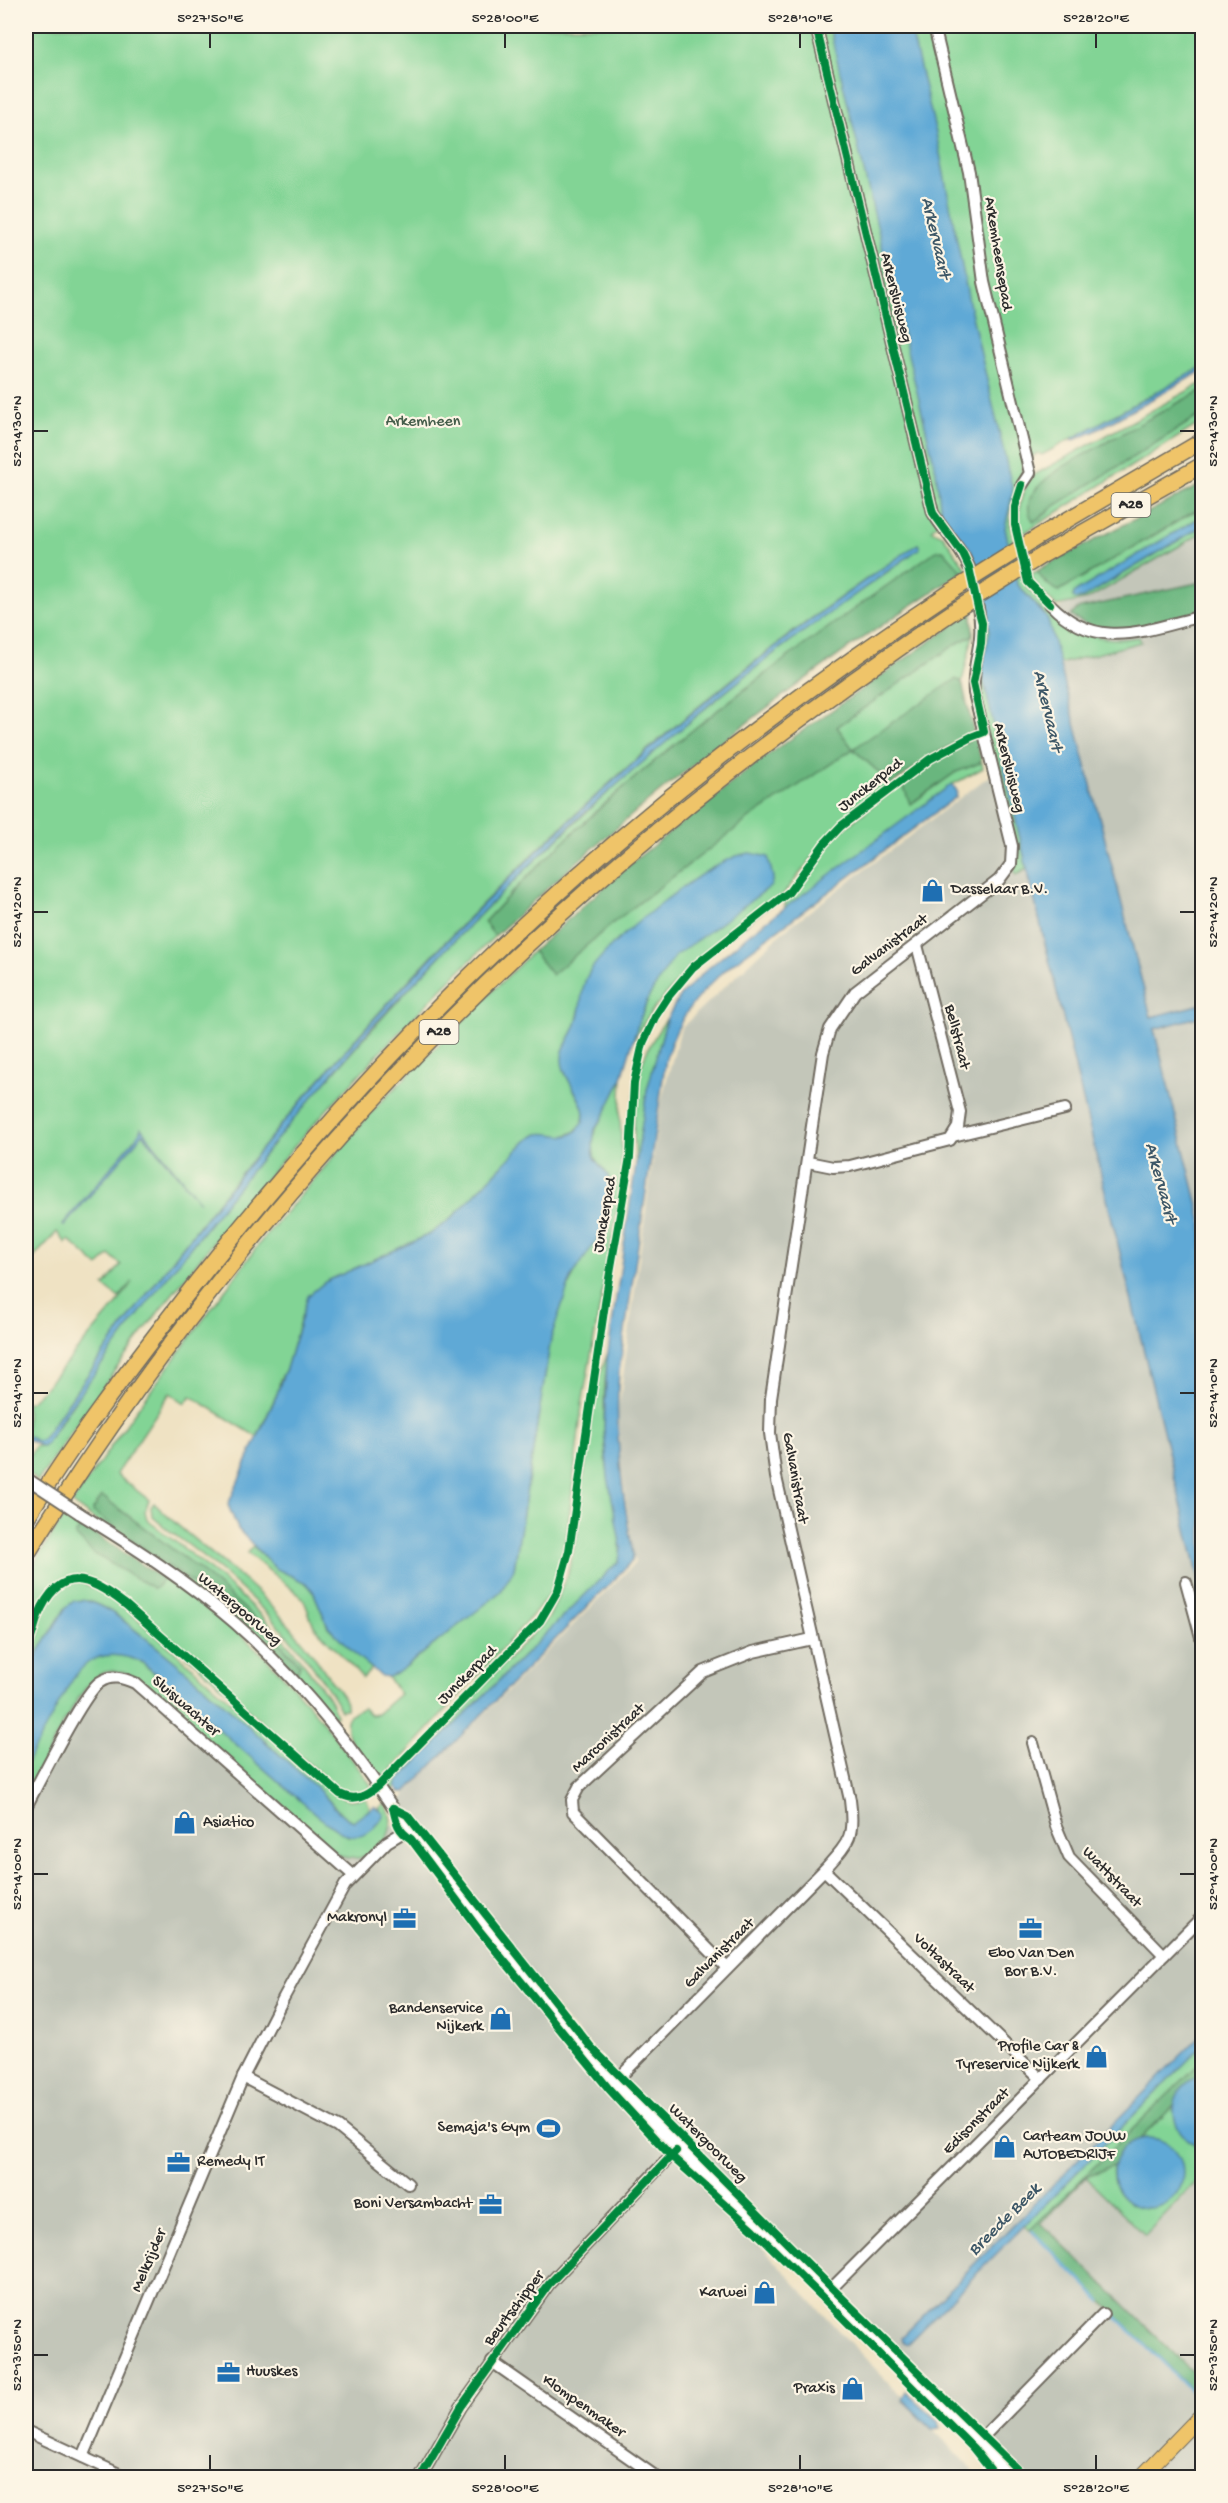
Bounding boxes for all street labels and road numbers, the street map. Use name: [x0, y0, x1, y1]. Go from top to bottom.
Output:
street label: Arkemheensepad: [979, 196, 1016, 314]
street label: Arkersluisweg: [875, 251, 915, 345]
road number: A28: [1112, 493, 1150, 517]
street label: Arkersluisweg: [988, 721, 1028, 815]
street label: Junckerpad: [835, 754, 908, 817]
street label: Galvanistraat: [848, 910, 934, 981]
street label: Bellstraat: [939, 1002, 974, 1073]
road number: A28: [420, 1020, 458, 1044]
street label: Junckerpad: [590, 1174, 622, 1254]
street label: Galvanistraat: [777, 1431, 812, 1526]
street label: Watergoorweg: [193, 1569, 285, 1651]
street label: Junckerpad: [434, 1641, 503, 1710]
street label: Sluiswachter: [147, 1672, 224, 1742]
street label: Marconistraat: [569, 1699, 651, 1778]
street label: Wattstraat: [1077, 1843, 1146, 1914]
street label: Galvanistraat: [681, 1914, 760, 1993]
street label: Voltastraat: [907, 1929, 979, 1999]
street label: Edisonstraat: [940, 2083, 1016, 2159]
street label: Watergoorweg: [663, 2100, 751, 2188]
street label: Melkrijder: [128, 2225, 172, 2296]
street label: Beurtschipper: [480, 2267, 550, 2351]
street label: Klompenmaker: [538, 2371, 629, 2443]

